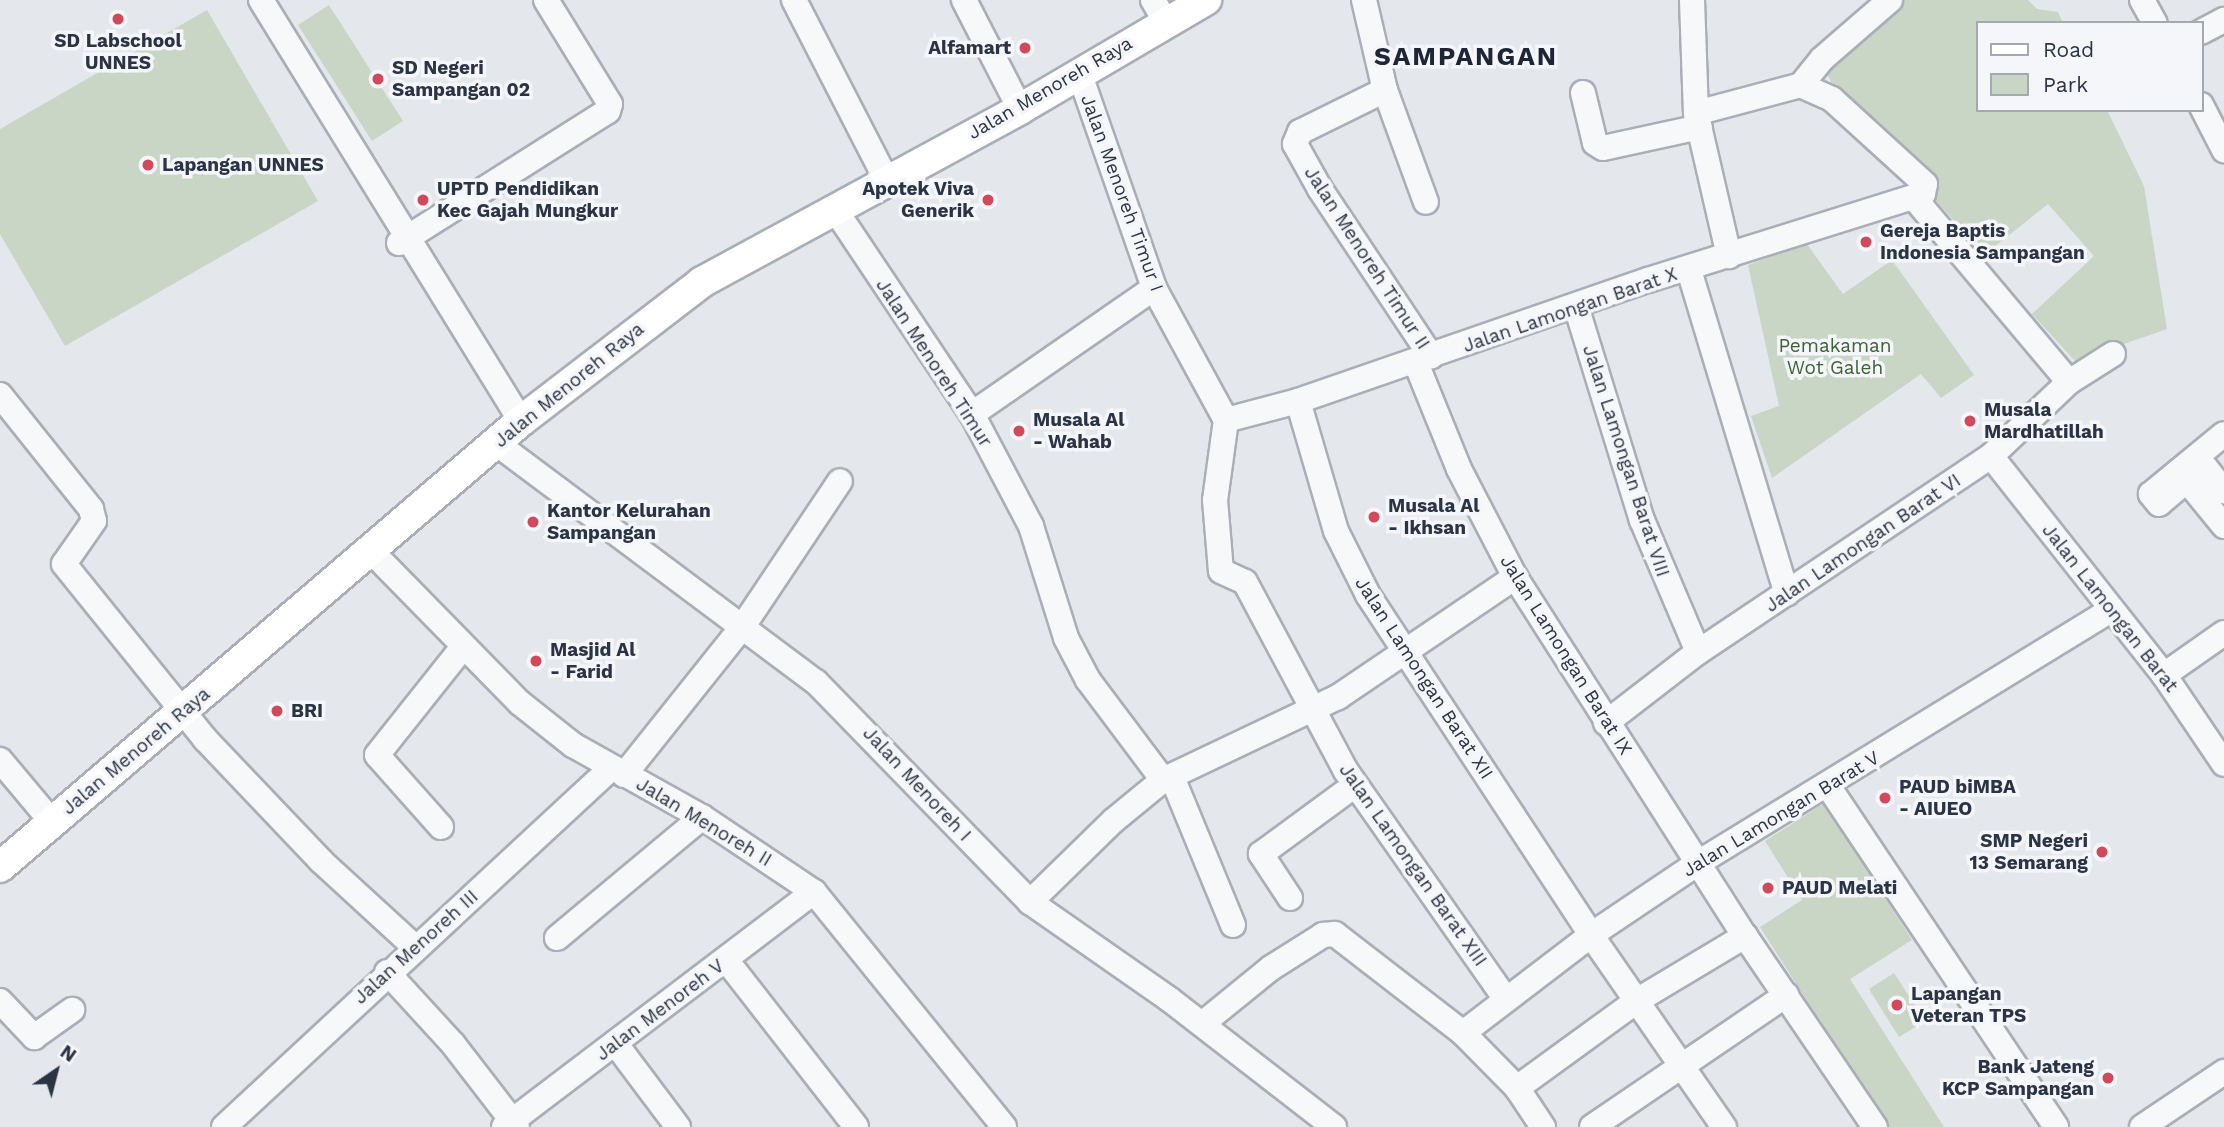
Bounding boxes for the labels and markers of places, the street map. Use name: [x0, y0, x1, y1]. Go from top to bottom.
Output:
marker: SD Labschool UNNES: [110, 11, 126, 27]
place label: SD Labschool UNNES: [54, 30, 182, 74]
place label: Alfamart: [928, 37, 1011, 59]
marker: Alfamart: [1017, 40, 1033, 56]
place label: SD Negeri Sampangan 02: [392, 57, 530, 101]
marker: SD Negeri Sampangan 02: [370, 71, 386, 87]
place label: Lapangan UNNES: [162, 154, 324, 176]
marker: Lapangan UNNES: [140, 157, 156, 173]
place label: UPTD Pendidikan Kec Gajah Mungkur: [437, 178, 618, 222]
place label: Apotek Viva Generik: [861, 178, 974, 222]
marker: UPTD Pendidikan Kec Gajah Mungkur: [415, 192, 431, 208]
marker: Apotek Viva Generik: [980, 192, 996, 208]
place label: Gereja Baptis Indonesia Sampangan: [1880, 220, 2085, 264]
marker: Gereja Baptis Indonesia Sampangan: [1858, 234, 1874, 250]
place label: Musala Mardhatillah: [1984, 399, 2104, 443]
place label: Musala Al - Wahab: [1033, 409, 1125, 453]
marker: Musala Mardhatillah: [1962, 413, 1978, 429]
marker: Musala Al - Wahab: [1011, 423, 1027, 439]
place label: Musala Al - Ikhsan: [1388, 495, 1480, 539]
place label: Kantor Kelurahan Sampangan: [547, 500, 711, 544]
marker: Musala Al - Ikhsan: [1366, 509, 1382, 525]
marker: Kantor Kelurahan Sampangan: [525, 514, 541, 530]
place label: Masjid Al - Farid: [550, 639, 636, 683]
marker: Masjid Al - Farid: [528, 653, 544, 669]
place label: BRI: [291, 700, 323, 722]
marker: BRI: [269, 703, 285, 719]
place label: PAUD biMBA - AIUEO: [1899, 776, 2016, 820]
marker: PAUD biMBA - AIUEO: [1877, 790, 1893, 806]
place label: SMP Negeri 13 Semarang: [1969, 830, 2088, 874]
marker: SMP Negeri 13 Semarang: [2094, 844, 2110, 860]
place label: PAUD Melati: [1782, 877, 1897, 899]
marker: PAUD Melati: [1760, 880, 1776, 896]
place label: Lapangan Veteran TPS: [1911, 983, 2027, 1027]
marker: Lapangan Veteran TPS: [1889, 997, 1905, 1013]
place label: Bank Jateng KCP Sampangan: [1942, 1056, 2094, 1100]
marker: Bank Jateng KCP Sampangan: [2100, 1070, 2116, 1086]

